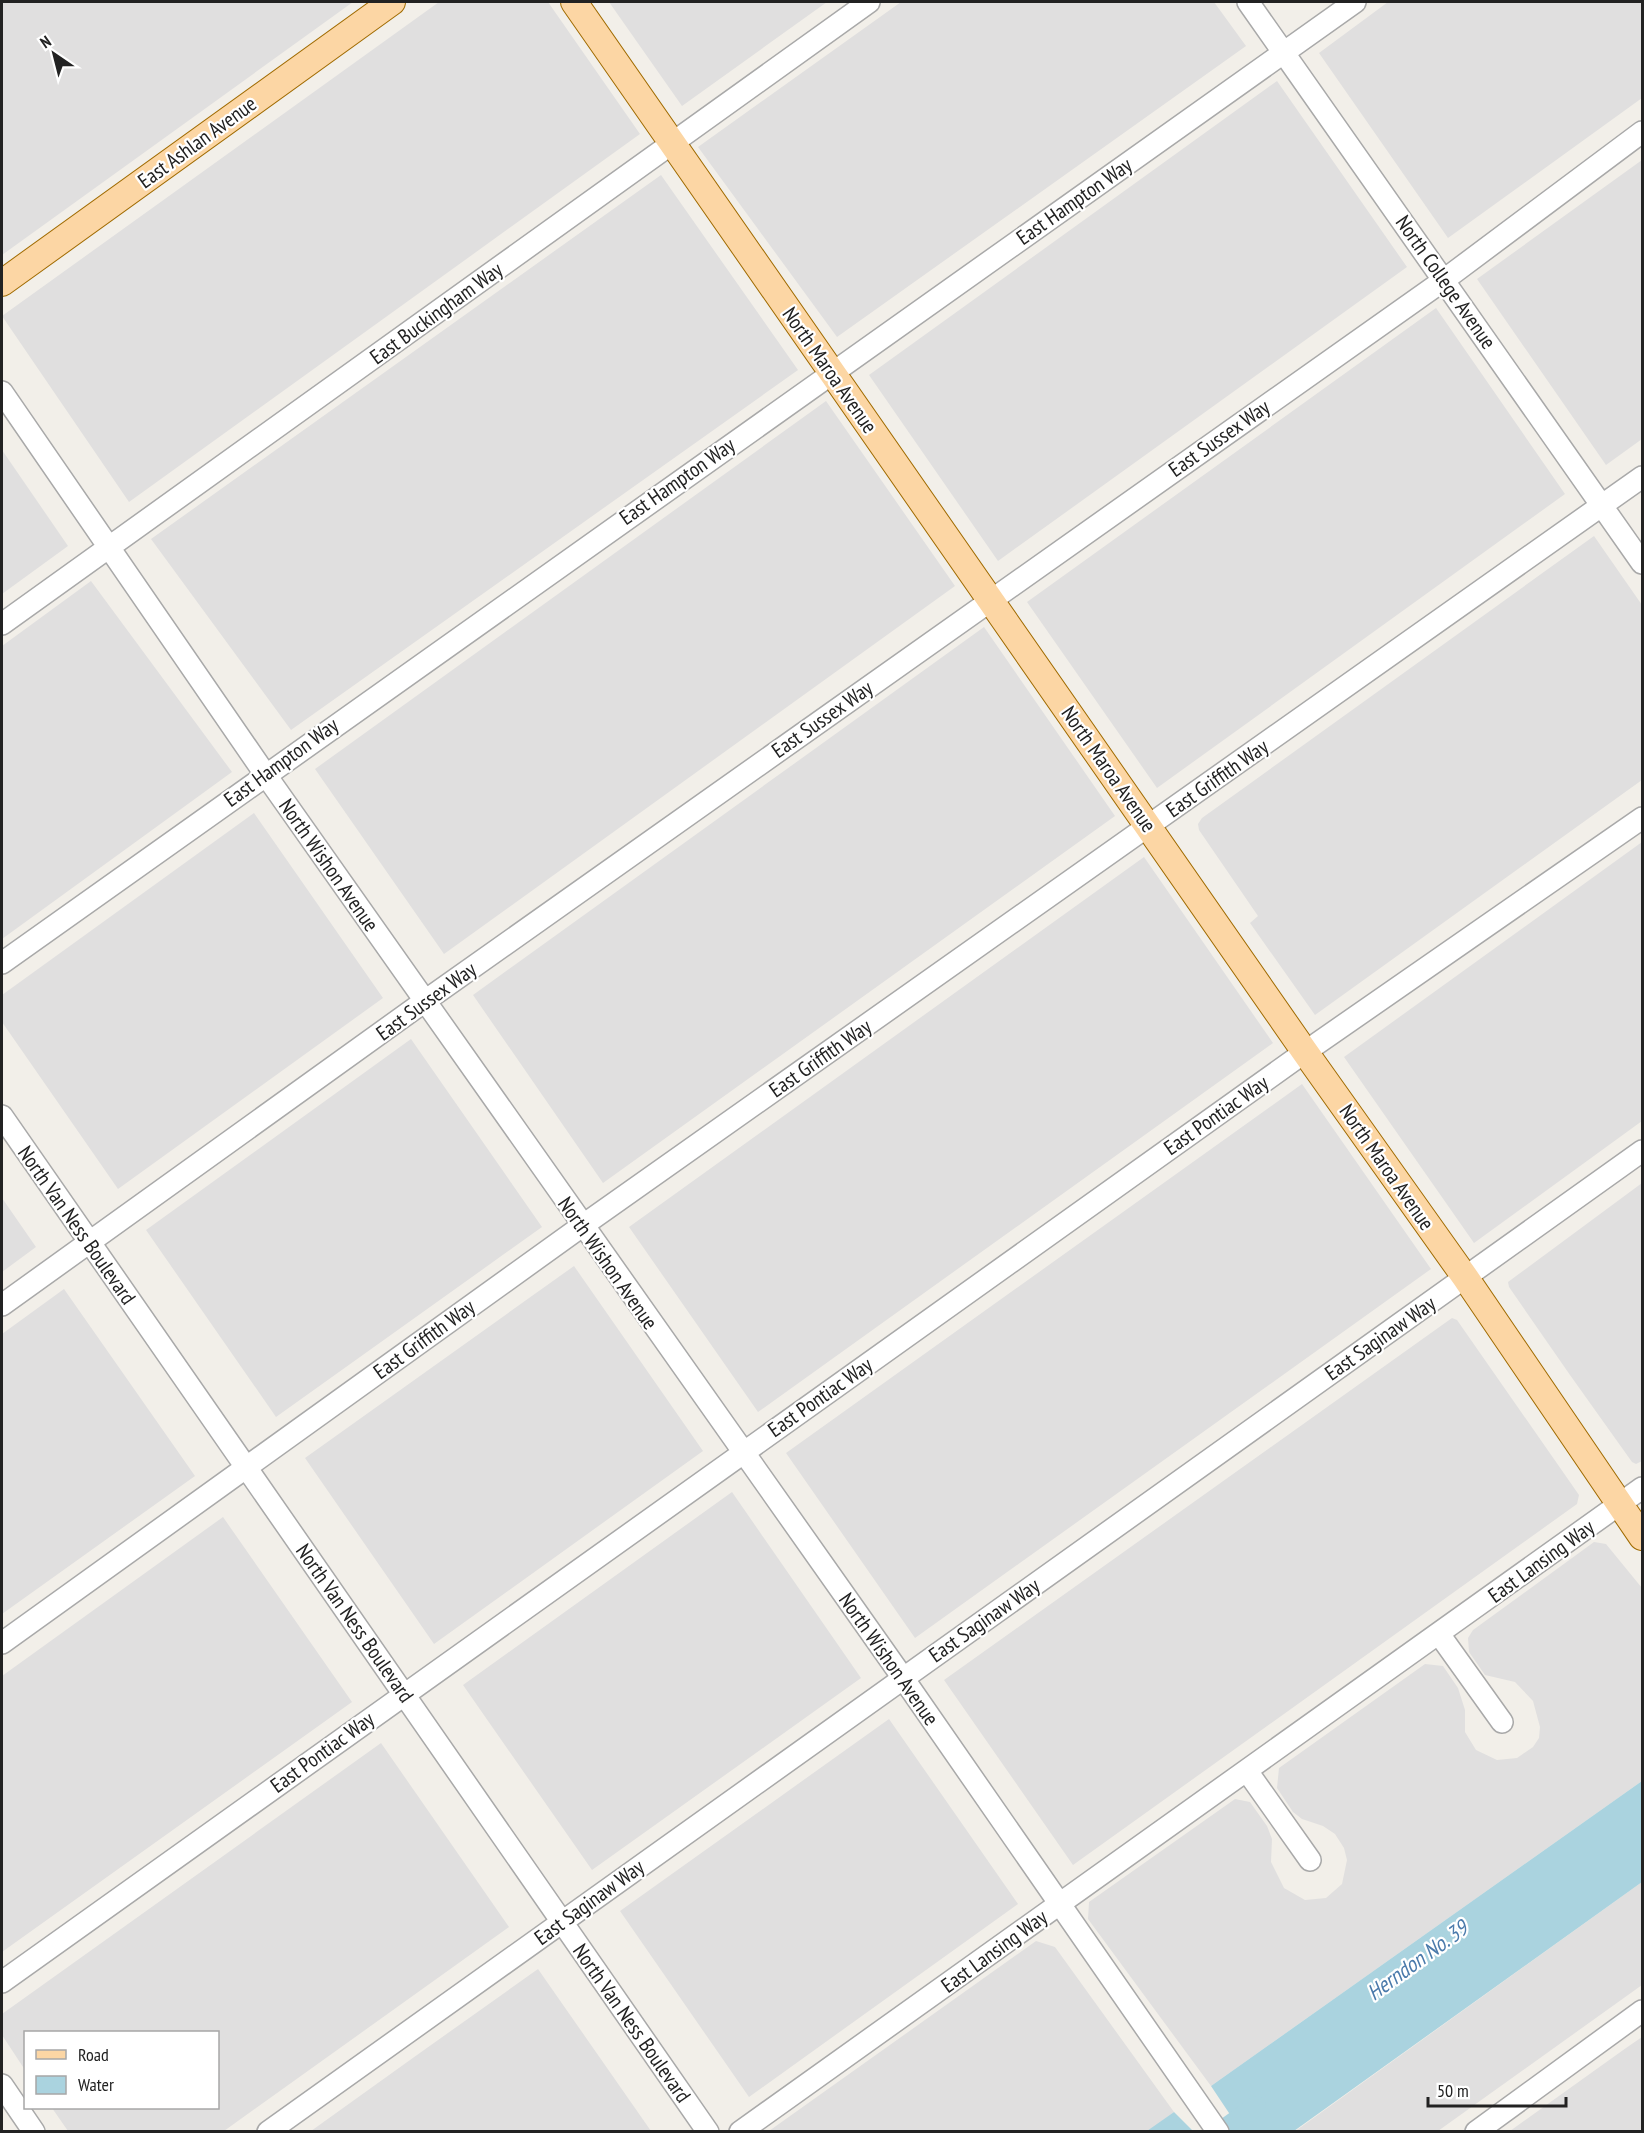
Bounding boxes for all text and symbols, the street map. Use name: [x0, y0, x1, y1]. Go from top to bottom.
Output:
north arrow: [24, 24, 84, 84]
text: N: [36, 31, 55, 52]
street label: East Ashlan Avenue: [132, 90, 262, 194]
street label: East Hampton Way: [1011, 151, 1137, 251]
street label: North College Avenue: [1390, 210, 1502, 354]
street label: East Buckingham Way: [364, 256, 508, 370]
street label: North Maroa Avenue: [776, 302, 884, 438]
street label: East Sussex Way: [1163, 393, 1275, 483]
street label: East Hampton Way: [614, 431, 740, 531]
street label: East Sussex Way: [766, 674, 878, 764]
street label: North Maroa Avenue: [1055, 701, 1163, 837]
street label: East Hampton Way: [218, 711, 344, 813]
street label: East Griffith Way: [1161, 733, 1273, 823]
street label: North Wishon Avenue: [273, 793, 385, 937]
street label: East Sussex Way: [371, 956, 481, 1046]
street label: East Griffith Way: [764, 1013, 876, 1103]
street label: East Pontiac Way: [1158, 1069, 1274, 1161]
street label: North Maroa Avenue: [1333, 1099, 1441, 1235]
street label: North Van Ness Boulevard: [12, 1140, 142, 1310]
street label: North Wishon Avenue: [552, 1191, 664, 1335]
street label: East Saginaw Way: [1319, 1290, 1441, 1386]
street label: East Griffith Way: [368, 1293, 480, 1385]
street label: East Pontiac Way: [762, 1351, 878, 1443]
street label: East Lansing Way: [1483, 1513, 1599, 1609]
street label: North Van Ness Boulevard: [290, 1538, 420, 1708]
street label: East Saginaw Way: [923, 1572, 1045, 1668]
street label: North Wishon Avenue: [833, 1587, 945, 1731]
street label: East Pontiac Way: [265, 1705, 379, 1799]
street label: East Saginaw Way: [529, 1853, 649, 1951]
street label: East Lansing Way: [936, 1903, 1052, 1999]
water label: Herndon No. 39: [1361, 1912, 1476, 2006]
street label: North Van Ness Boulevard: [567, 1938, 697, 2108]
legend: [24, 2031, 219, 2109]
text: Road: [78, 2043, 109, 2066]
scale bar: [1428, 2070, 1566, 2108]
text: Water: [78, 2073, 114, 2096]
text: 50 m: [1437, 2079, 1469, 2102]

